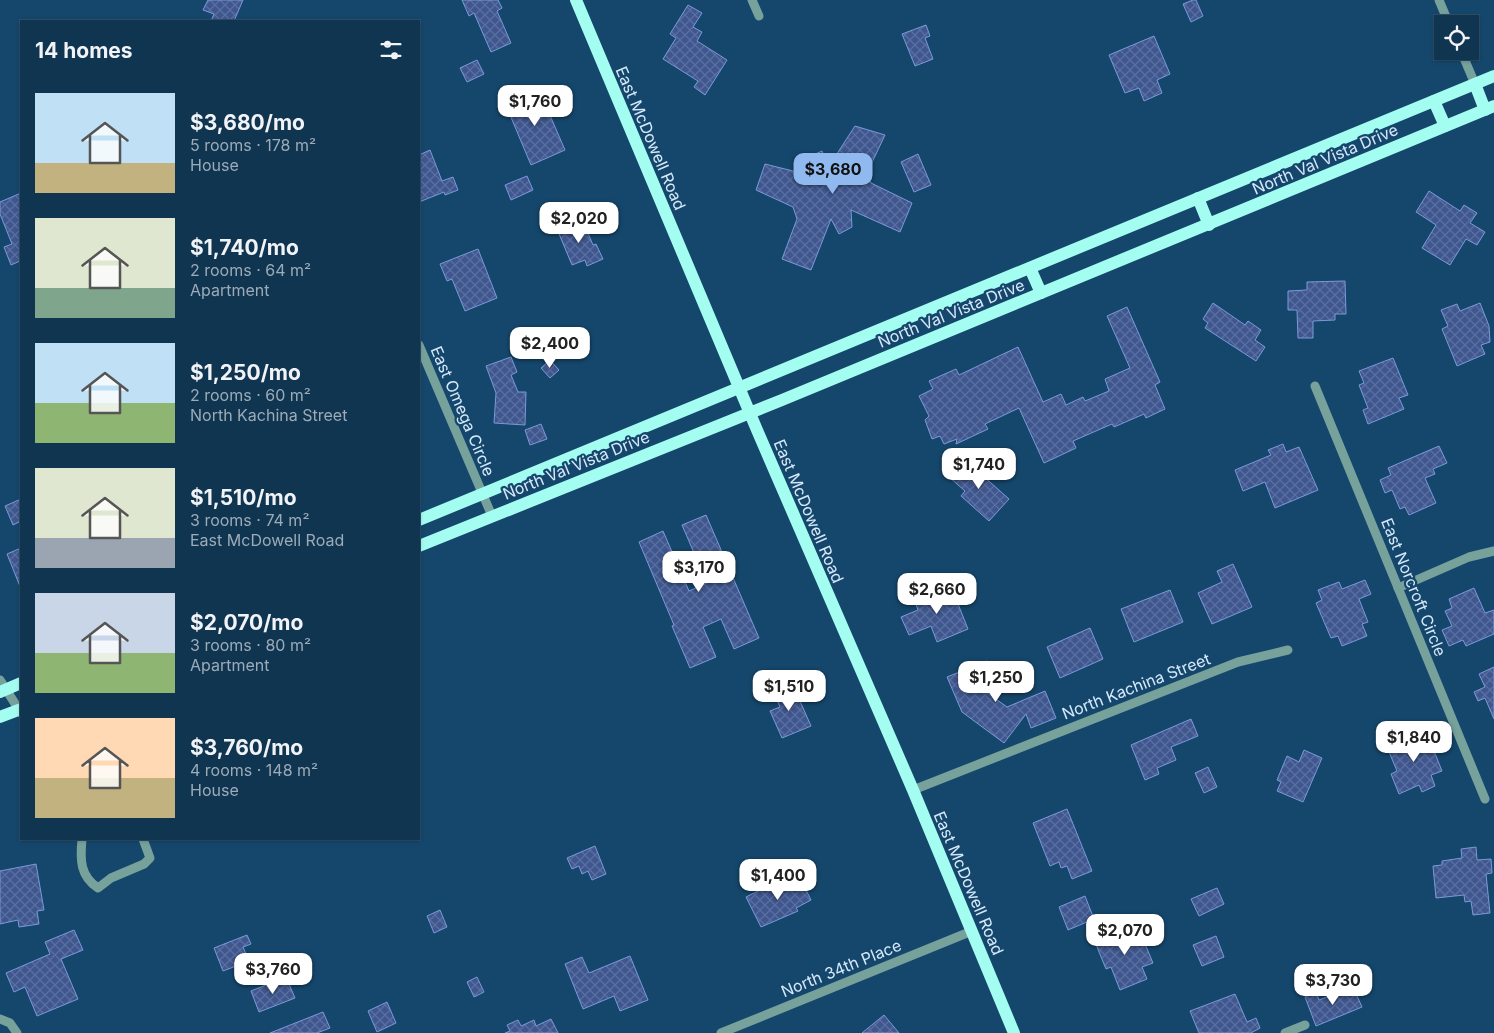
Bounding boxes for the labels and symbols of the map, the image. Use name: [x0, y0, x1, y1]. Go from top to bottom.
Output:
street label: East McDowell Road: [612, 63, 690, 213]
pin: $1,760: [494, 84, 576, 127]
street label: North Val Vista Drive: [1249, 119, 1401, 199]
pin: $3,680: [792, 152, 874, 195]
pin: $2,020: [538, 202, 620, 244]
street label: North Val Vista Drive: [875, 274, 1027, 352]
pin: $2,400: [509, 326, 591, 369]
street label: East Omega Circle: [427, 343, 499, 479]
street label: North Val Vista Drive: [500, 426, 652, 504]
street label: East McDowell Road: [770, 436, 848, 586]
pin: $1,740: [938, 448, 1020, 490]
street label: East Norcroft Circle: [1377, 515, 1451, 659]
pin: $3,170: [658, 550, 740, 593]
pin: $2,660: [896, 572, 978, 615]
street label: North Kachina Street: [1059, 648, 1213, 724]
pin: $1,250: [955, 660, 1037, 703]
pin: $1,510: [748, 670, 830, 712]
pin: $1,840: [1373, 720, 1455, 763]
street label: East McDowell Road: [930, 808, 1008, 958]
pin: $1,400: [737, 858, 819, 901]
pin: $2,070: [1084, 914, 1166, 956]
street label: North 34th Place: [778, 935, 904, 1001]
pin: $3,760: [232, 952, 314, 995]
pin: $3,730: [1292, 964, 1374, 1006]

